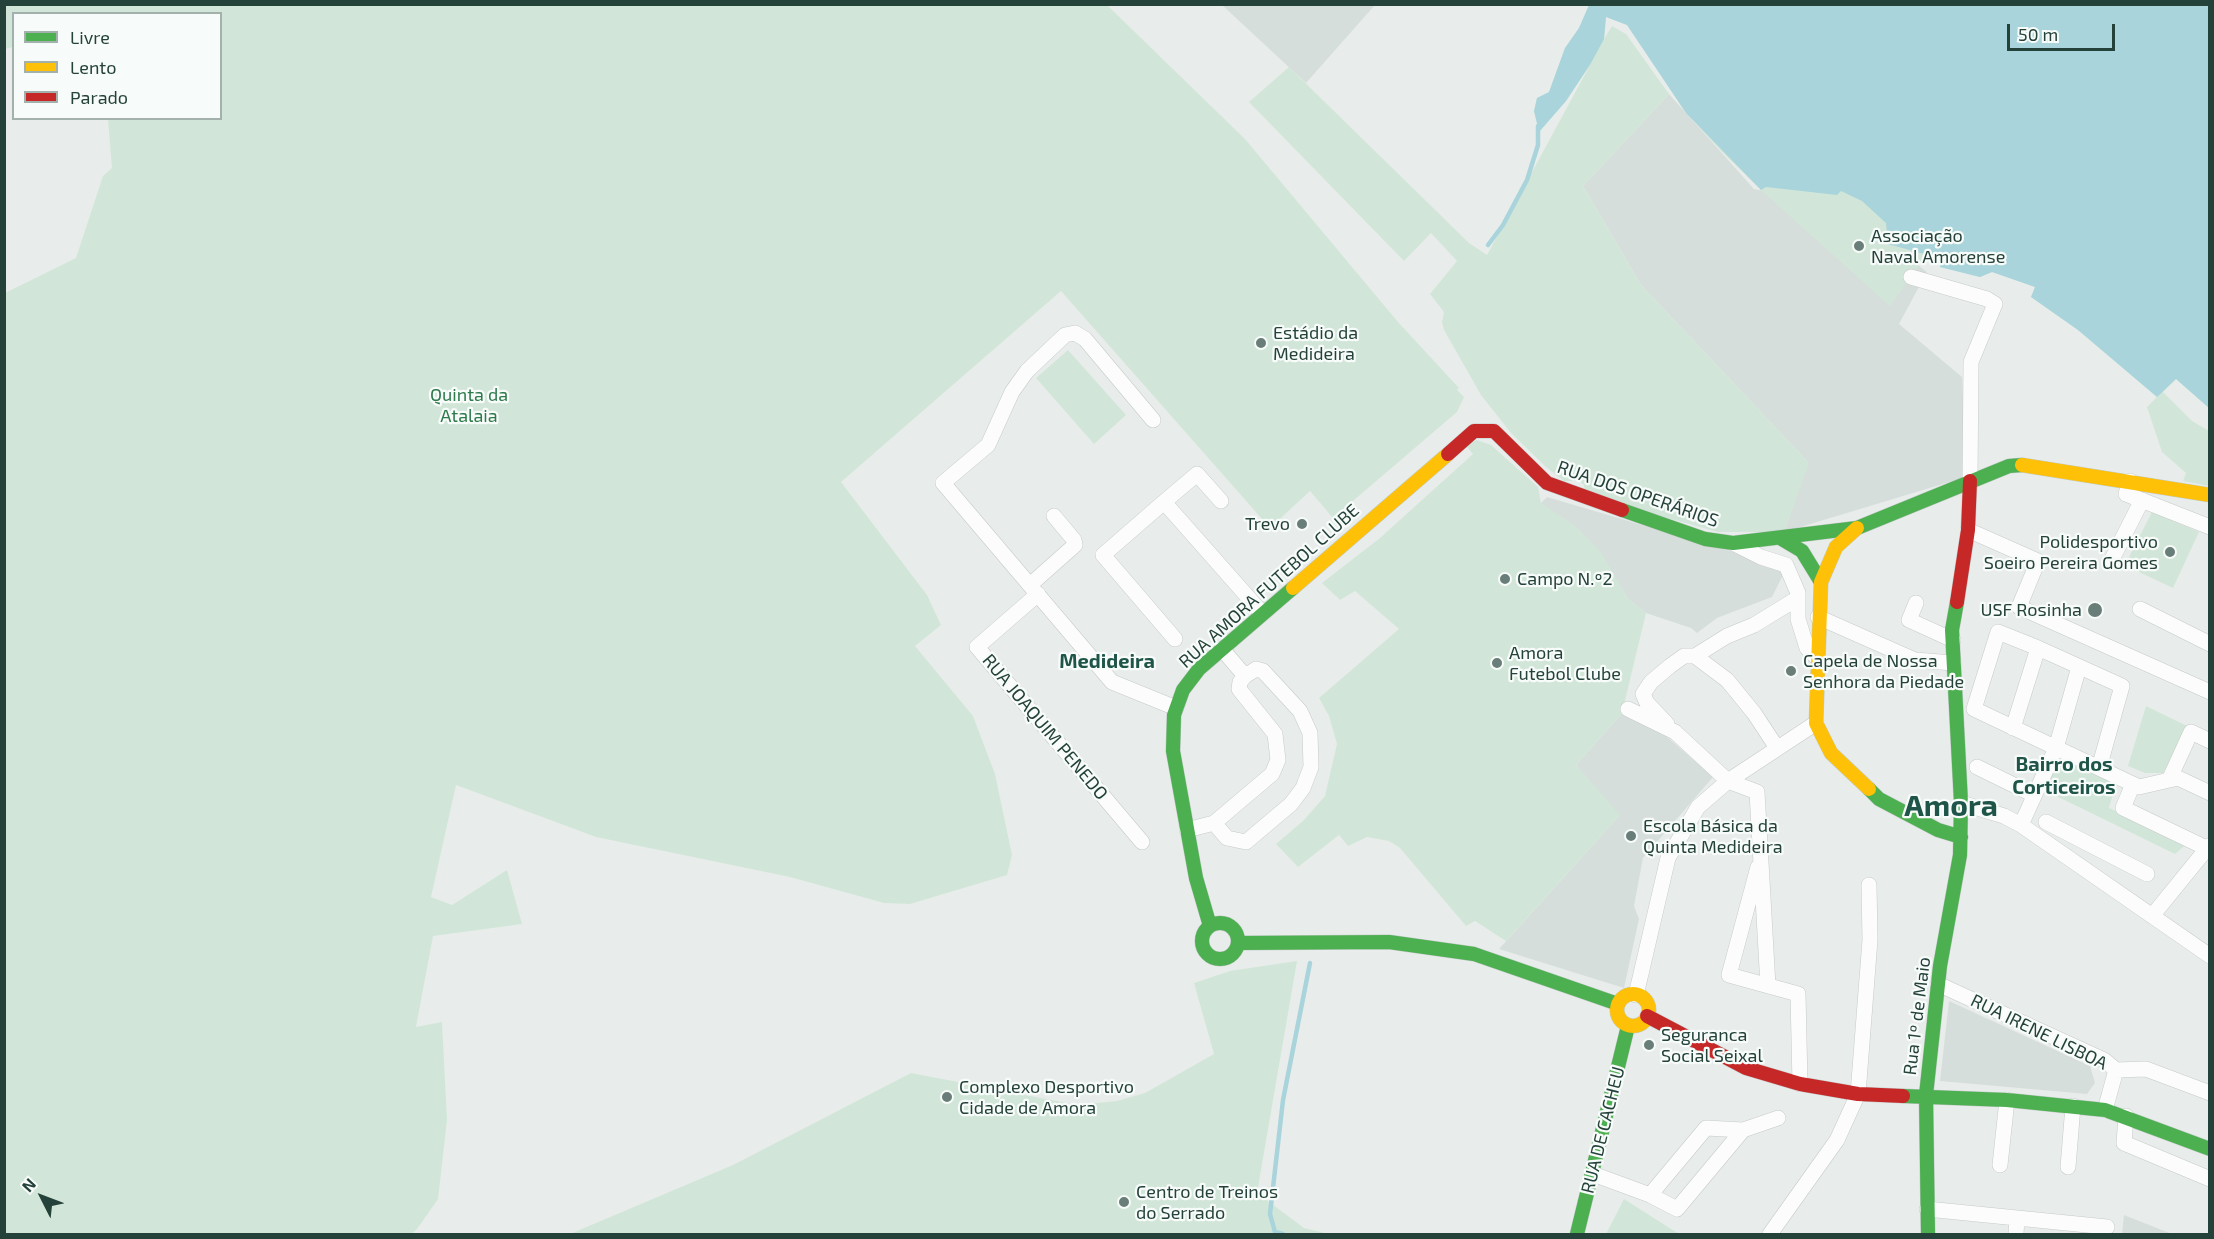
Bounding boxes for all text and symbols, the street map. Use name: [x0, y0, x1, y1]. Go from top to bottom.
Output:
legend: [12, 12, 222, 120]
scale bar: [2010, 12, 2118, 50]
text: 50 m: [2018, 23, 2058, 45]
text: Livre: [70, 26, 110, 48]
text: Lento: [70, 56, 116, 78]
text: Parado: [70, 86, 128, 108]
place label: Associação Naval Amorense: [1871, 225, 2005, 268]
marker: Associação Naval Amorense: [1852, 239, 1866, 253]
place label: Estádio da Medideira: [1273, 322, 1358, 364]
marker: Estádio da Medideira: [1254, 336, 1268, 350]
park label: Quinta da Atalaia: [430, 384, 508, 426]
street label: RUA DOS OPERÁRIOS: [1554, 456, 1722, 532]
street label: RUA AMORA FUTEBOL CLUBE: [1175, 499, 1363, 673]
place label: Trevo: [1245, 513, 1290, 535]
marker: Trevo: [1295, 517, 1309, 531]
place label: Polidesportivo Soeiro Pereira Gomes: [1984, 531, 2158, 574]
marker: Polidesportivo Soeiro Pereira Gomes: [2163, 545, 2177, 559]
place label: Campo N.º2: [1517, 568, 1613, 590]
marker: Campo N.º2: [1498, 572, 1512, 586]
place label: USF Rosinha: [1981, 599, 2082, 621]
marker: USF Rosinha: [2086, 601, 2104, 619]
place label: Amora Futebol Clube: [1509, 642, 1621, 684]
district label: Medideira: [1059, 649, 1155, 673]
street label: RUA JOAQUIM PENEDO: [978, 650, 1112, 804]
place label: Capela de Nossa Senhora da Piedade: [1803, 650, 1964, 692]
marker: Amora Futebol Clube: [1490, 656, 1504, 670]
marker: Capela de Nossa Senhora da Piedade: [1784, 664, 1798, 678]
district label: Bairro dos Corticeiros: [2012, 752, 2116, 799]
district label: Amora: [1904, 788, 1998, 824]
place label: Escola Básica da Quinta Medideira: [1643, 815, 1783, 858]
marker: Escola Básica da Quinta Medideira: [1624, 829, 1638, 843]
street label: Rua 1º de Maio: [1899, 956, 1935, 1076]
street label: RUA IRENE LISBOA: [1967, 990, 2111, 1074]
place label: Seguranca Social Seixal: [1661, 1024, 1763, 1066]
marker: Seguranca Social Seixal: [1642, 1038, 1656, 1052]
street label: RUA DE CACHEU: [1577, 1064, 1629, 1196]
place label: Complexo Desportivo Cidade de Amora: [959, 1076, 1134, 1118]
marker: Complexo Desportivo Cidade de Amora: [940, 1090, 954, 1104]
north arrow: [12, 1167, 72, 1227]
text: N: [17, 1174, 39, 1195]
place label: Centro de Treinos do Serrado: [1136, 1181, 1278, 1224]
marker: Centro de Treinos do Serrado: [1117, 1195, 1131, 1209]

